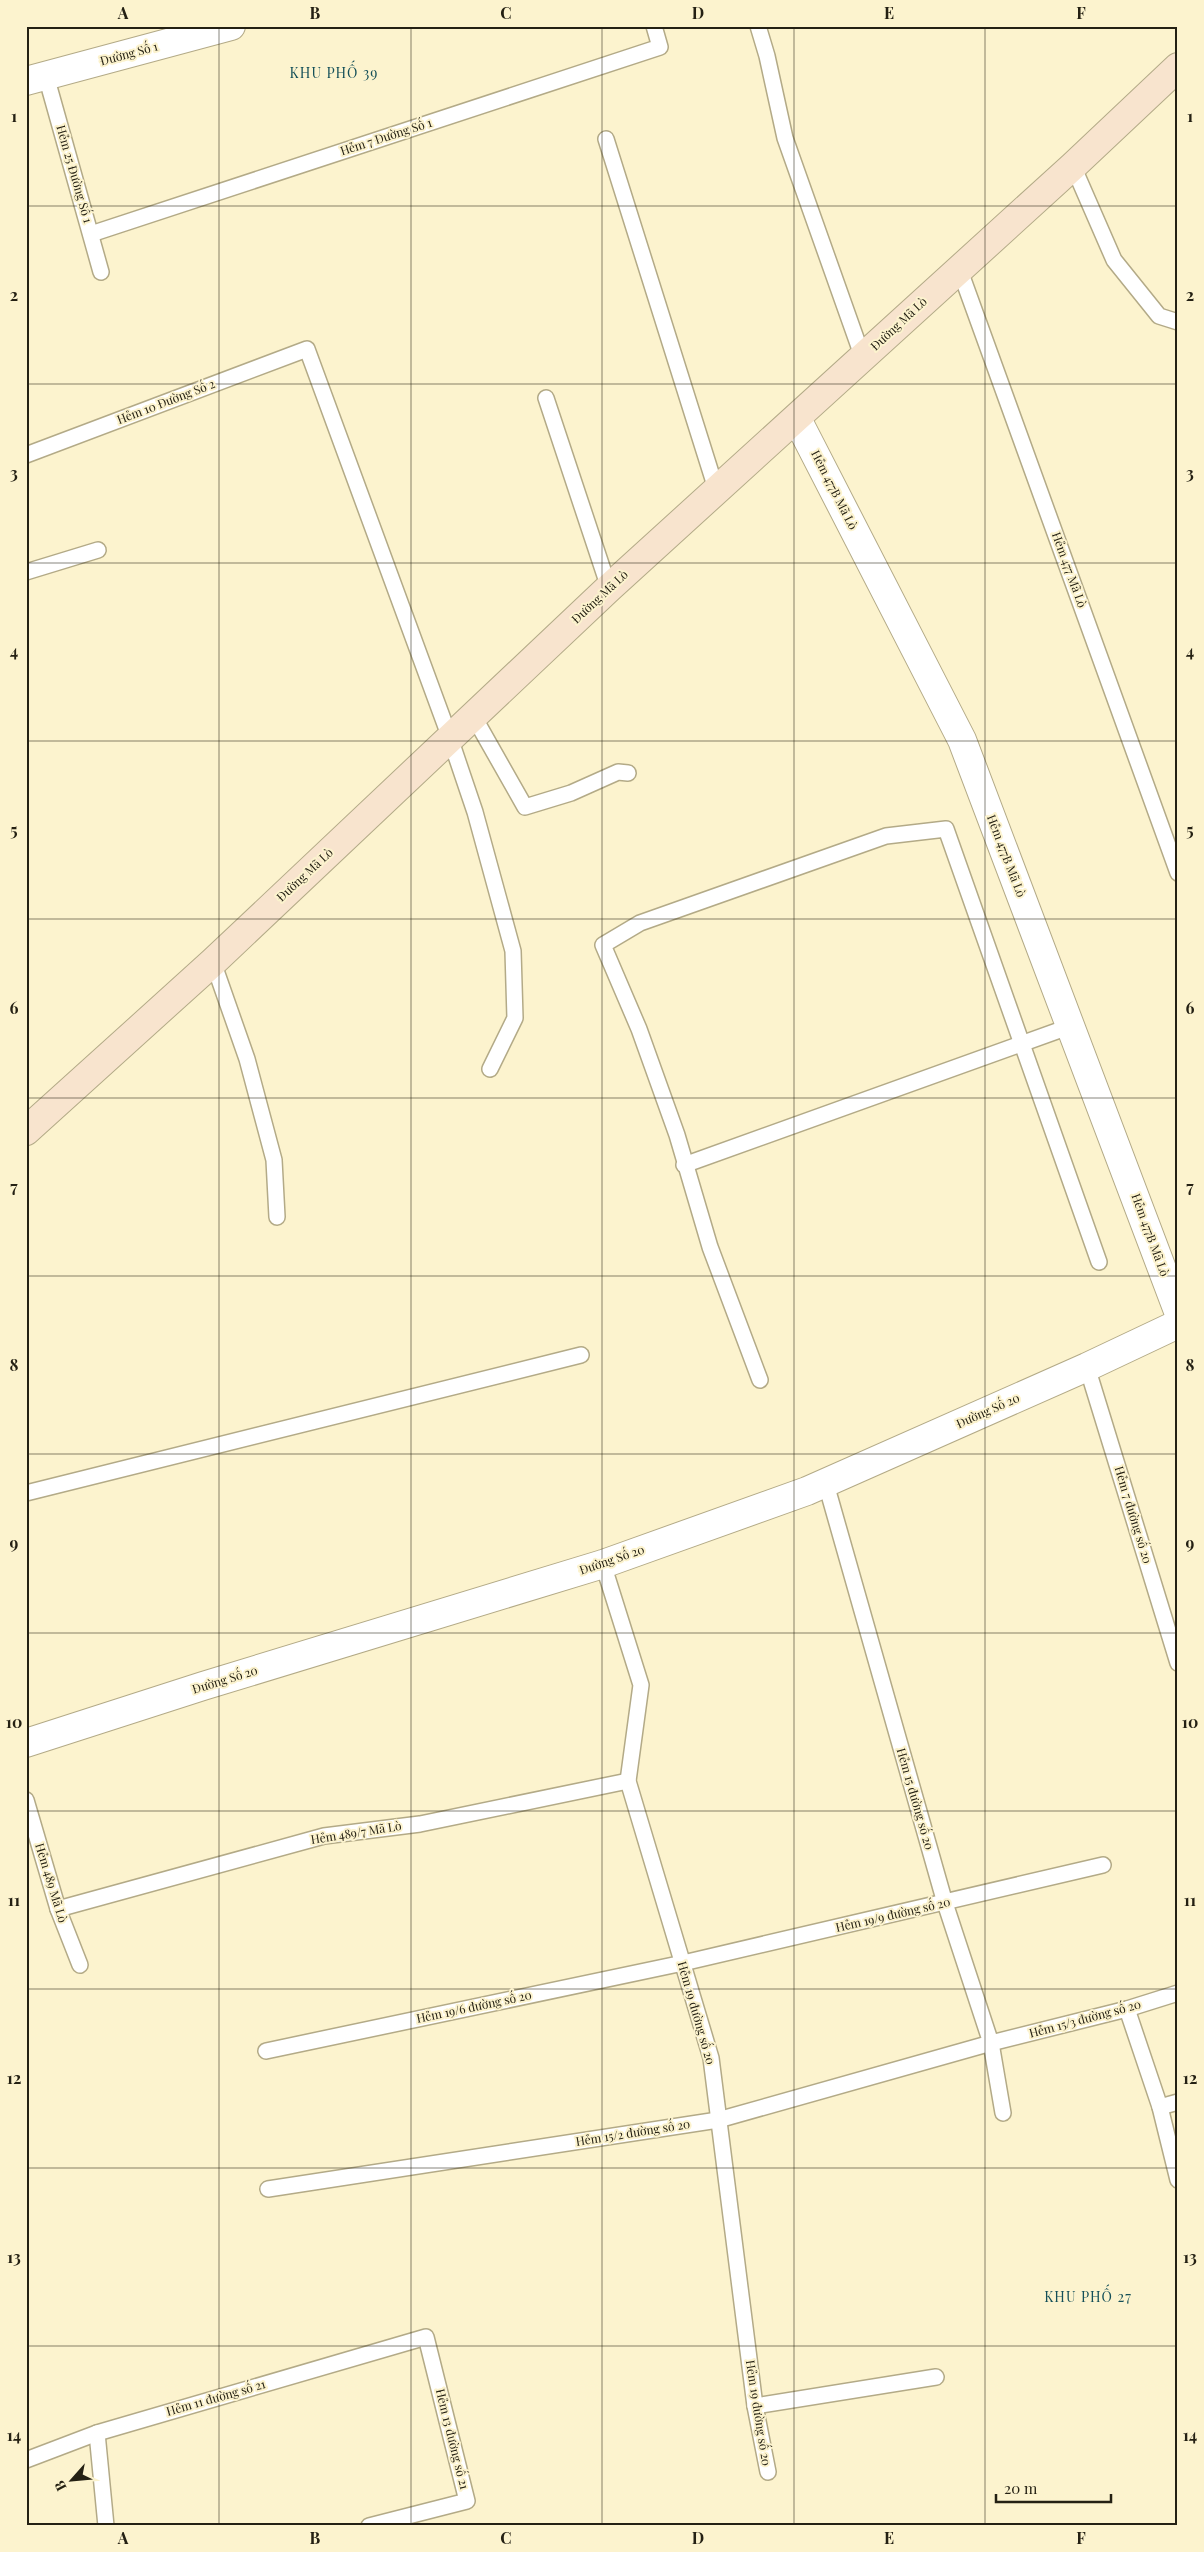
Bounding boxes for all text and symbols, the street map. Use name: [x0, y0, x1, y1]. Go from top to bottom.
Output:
text: A: [117, 2, 129, 23]
text: B: [310, 2, 321, 23]
text: C: [500, 2, 512, 23]
text: D: [692, 2, 704, 23]
text: E: [884, 2, 894, 23]
text: F: [1076, 2, 1086, 23]
street label: Đường Số 1: [98, 38, 160, 68]
district label: KHU PHỐ 39: [290, 60, 378, 82]
text: 1: [11, 105, 17, 126]
text: 1: [1187, 105, 1193, 126]
street label: Hẻm 7 Đường Số 1: [338, 114, 434, 158]
street label: Hẻm 25 Đường Số 1: [53, 123, 97, 225]
text: 2: [10, 284, 18, 305]
text: 2: [1186, 284, 1194, 305]
street label: Đường Mã Lò: [867, 293, 930, 353]
street label: Hẻm 10 Đường Số 2: [114, 375, 217, 427]
street label: Hẻm 477B Mã Lò: [808, 447, 862, 532]
text: 3: [10, 462, 18, 483]
text: 3: [1186, 462, 1194, 483]
street label: Hẻm 477 Mã Lò: [1049, 530, 1091, 610]
street label: Đường Mã Lò: [568, 566, 631, 626]
text: 4: [10, 640, 18, 661]
text: 4: [1186, 640, 1194, 661]
street label: Hẻm 477B Mã Lò: [984, 812, 1030, 900]
text: 5: [10, 819, 18, 840]
text: 5: [1186, 819, 1194, 840]
street label: Đường Mã Lò: [273, 844, 336, 904]
text: 6: [10, 997, 19, 1018]
text: 6: [1186, 997, 1195, 1018]
text: 7: [10, 1176, 18, 1197]
text: 7: [1186, 1176, 1194, 1197]
street label: Hẻm 477B Mã Lò: [1129, 1191, 1174, 1279]
text: 8: [10, 1354, 19, 1375]
text: 8: [1186, 1354, 1195, 1375]
street label: Đường Số 20: [953, 1389, 1022, 1431]
street label: Hẻm 7 đường số 20: [1112, 1464, 1156, 1565]
text: 9: [10, 1532, 19, 1553]
text: 9: [1186, 1532, 1195, 1553]
street label: Đường Số 20: [577, 1540, 646, 1578]
street label: Đường Số 20: [190, 1662, 259, 1697]
text: 10: [6, 1711, 22, 1732]
text: 10: [1182, 1711, 1198, 1732]
street label: Hẻm 15 đường số 20: [894, 1746, 938, 1852]
street label: Hẻm 489/7 Mã Lò: [309, 1817, 403, 1847]
street label: Hẻm 489 Mã Lò: [32, 1841, 72, 1925]
text: 11: [8, 1889, 20, 1910]
text: 11: [1184, 1889, 1196, 1910]
street label: Hẻm 19/9 đường số 20: [834, 1893, 952, 1935]
street label: Hẻm 19 đường số 20: [675, 1959, 719, 2066]
street label: Hẻm 19/6 đường số 20: [415, 1986, 533, 2026]
street label: Hẻm 15/3 đường số 20: [1027, 1995, 1142, 2041]
text: 12: [7, 2067, 21, 2088]
text: 12: [1183, 2067, 1197, 2088]
street label: Hẻm 15/2 đường số 20: [574, 2115, 691, 2149]
text: 13: [7, 2246, 21, 2267]
text: 13: [1183, 2246, 1197, 2267]
district label: KHU PHỐ 27: [1044, 2284, 1132, 2306]
street label: Hẻm 19 đường số 20: [743, 2359, 775, 2467]
street label: Hẻm 11 đường số 21: [164, 2375, 268, 2419]
street label: Hẻm 13 đường số 21: [433, 2387, 473, 2491]
text: 14: [7, 2424, 21, 2445]
text: 14: [1183, 2424, 1197, 2445]
north arrow: [48, 2454, 98, 2504]
scale bar: [996, 2472, 1112, 2504]
text: B: [49, 2478, 71, 2495]
text: 20 m: [1004, 2478, 1038, 2498]
text: A: [117, 2527, 129, 2548]
text: B: [310, 2527, 321, 2548]
text: C: [500, 2527, 512, 2548]
text: D: [692, 2527, 704, 2548]
text: E: [884, 2527, 894, 2548]
text: F: [1076, 2527, 1086, 2548]

